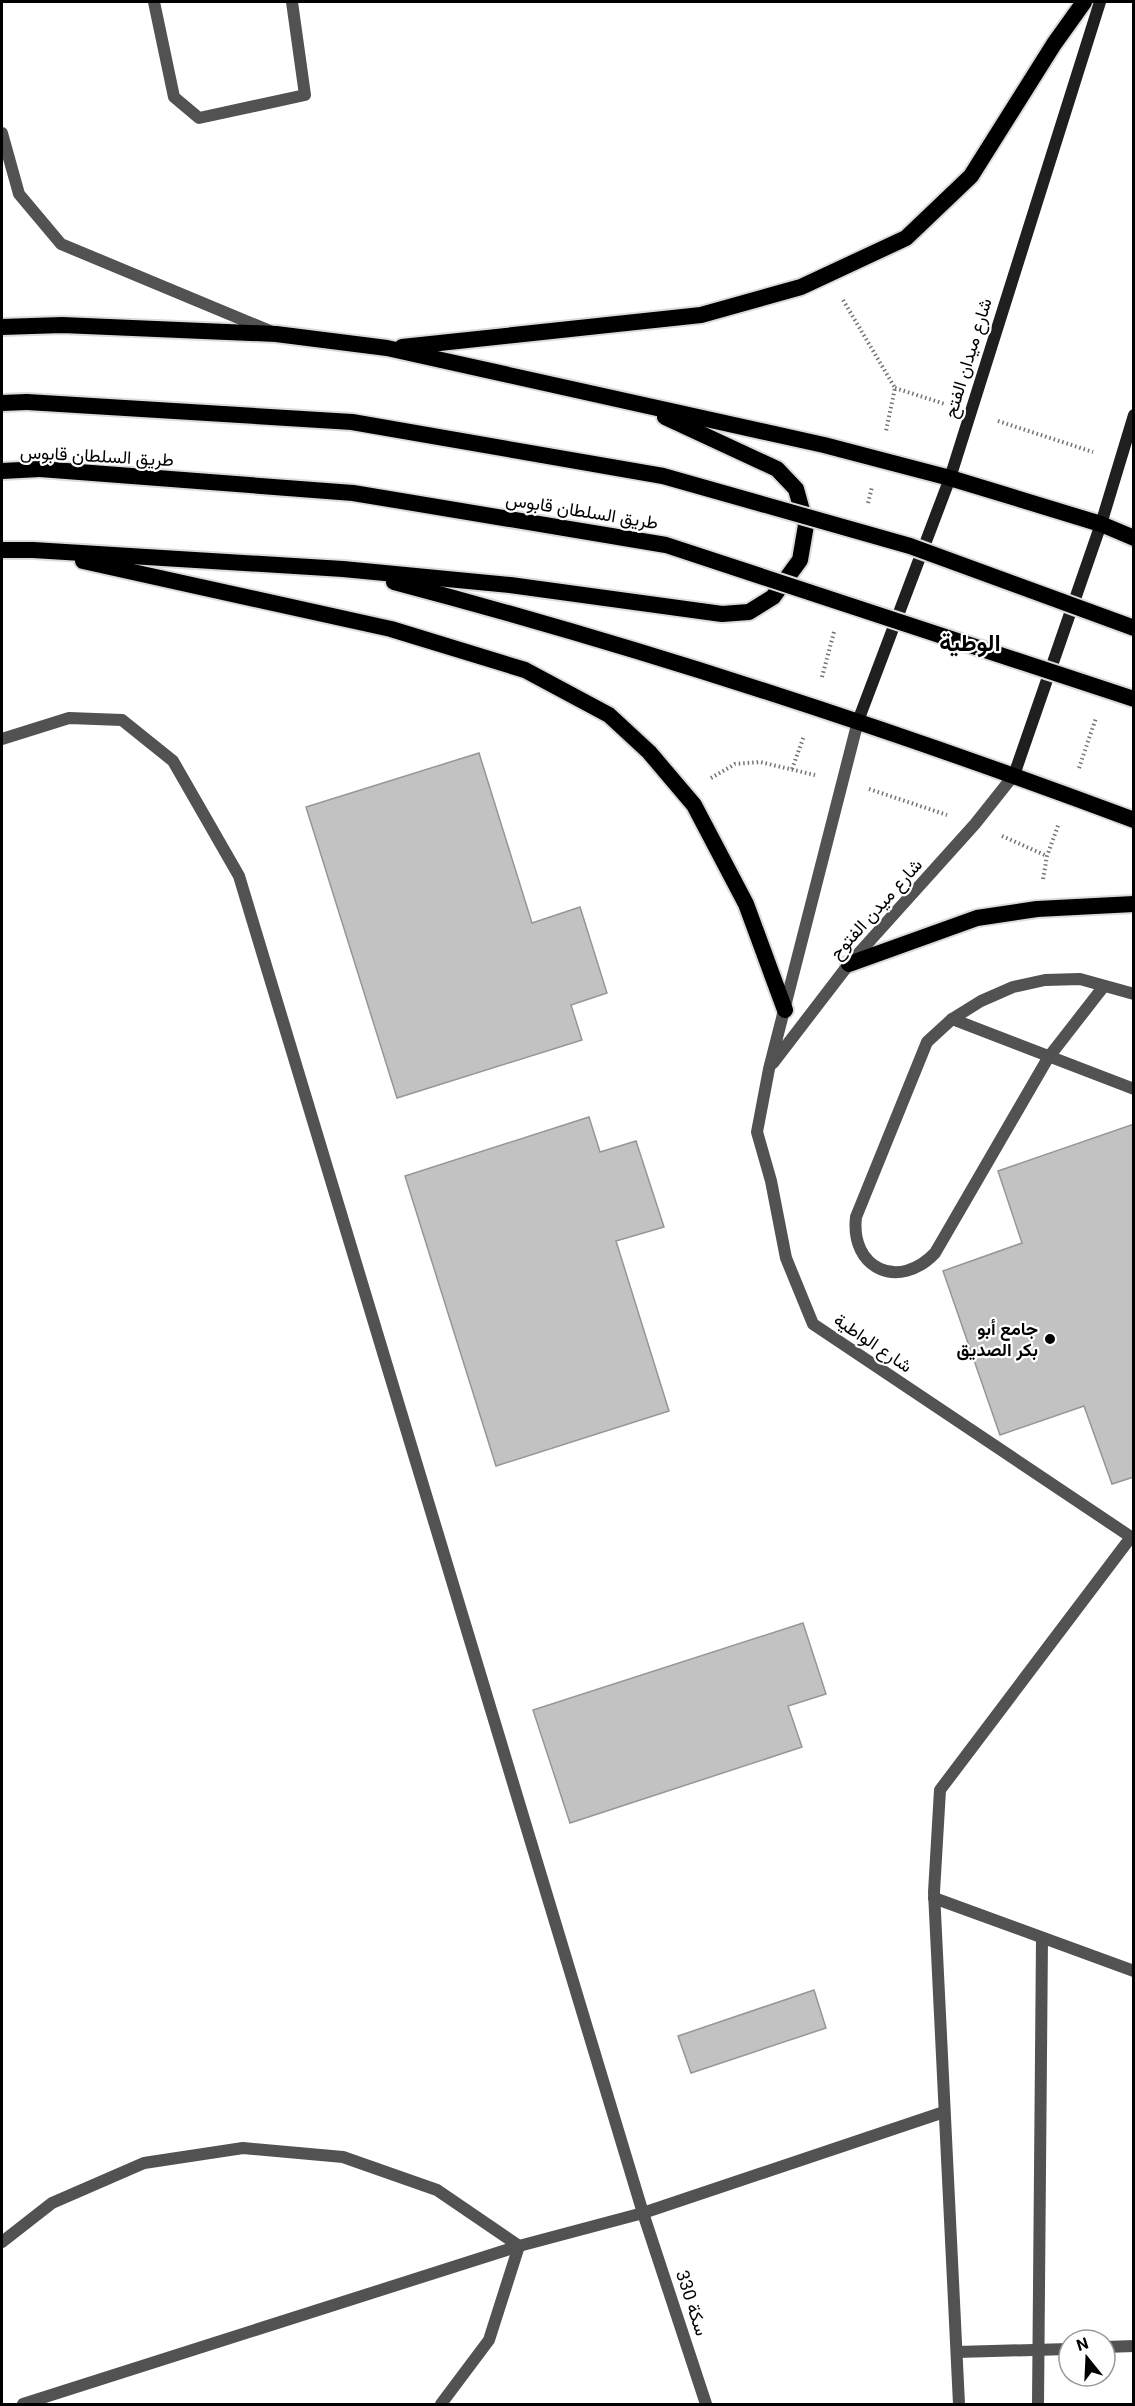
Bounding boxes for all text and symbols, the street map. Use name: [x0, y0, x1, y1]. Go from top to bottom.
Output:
street label: شارع ميدان الفتح: [939, 295, 998, 421]
street label: طريق السلطان قابوس: [20, 441, 174, 471]
street label: طريق السلطان قابوس: [504, 488, 660, 534]
district label: الوطية: [939, 629, 1001, 658]
street label: شارع ميدن الفتوح: [825, 854, 928, 965]
street label: شارع الواطية: [829, 1309, 916, 1378]
place label: جامع أبو بكر الصديق: [957, 1318, 1038, 1361]
marker: جامع أبو بكر الصديق: [1043, 1332, 1057, 1346]
street label: سكة 330: [672, 2267, 713, 2338]
north arrow: [1057, 2328, 1117, 2388]
text: N: [1074, 2333, 1091, 2355]

